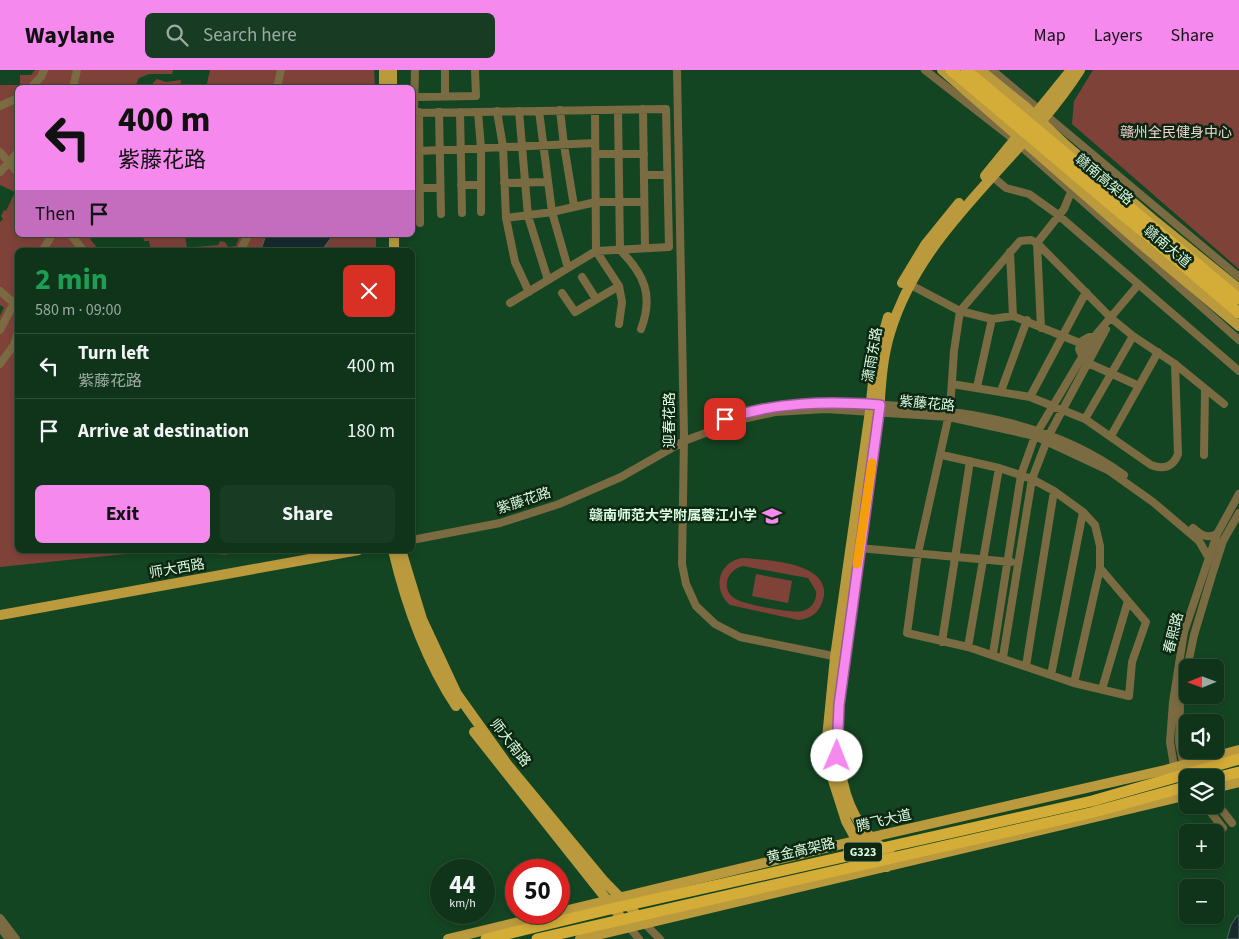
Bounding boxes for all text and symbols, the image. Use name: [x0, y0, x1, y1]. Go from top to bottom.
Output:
search box: [145, 13, 495, 58]
text: Waylane: [25, 18, 115, 53]
icon: search: [163, 21, 191, 49]
text: Search here: [203, 22, 297, 49]
text: Map: [1034, 23, 1066, 48]
text: Layers: [1094, 23, 1143, 48]
text: Share: [1171, 23, 1214, 48]
text: 400 m: [118, 95, 210, 145]
icon: left: [35, 105, 100, 170]
park label: 赣州全民健身中心: [1120, 123, 1232, 143]
text: 紫藤花路: [118, 144, 206, 176]
street label: 赣南高架路: [1071, 150, 1137, 210]
icon: arrive: [85, 200, 113, 228]
text: Then: [35, 201, 75, 228]
street label: 赣南大道: [1139, 221, 1195, 273]
text: 2 min: [35, 258, 108, 301]
button: close: [343, 265, 395, 317]
text: 580 m · 09:00: [35, 299, 122, 321]
street label: 潇雨东路: [858, 326, 888, 384]
text: Turn left: [78, 340, 149, 367]
icon: left: [35, 352, 63, 380]
text: 400 m: [347, 353, 395, 380]
text: 紫藤花路: [78, 370, 142, 392]
street label: 迎春花路: [660, 392, 680, 448]
street label: 紫藤花路: [898, 392, 956, 416]
pin: [704, 398, 746, 440]
icon: arrive: [711, 405, 739, 433]
icon: arrive: [35, 417, 63, 445]
text: Arrive at destination: [78, 418, 249, 445]
text: 180 m: [347, 418, 395, 445]
street label: 紫藤花路: [494, 483, 554, 519]
button: Exit: [35, 485, 210, 543]
button: Share: [220, 485, 395, 543]
school or university icon: 赣南师范大学附属蓉江小学: [761, 505, 783, 527]
place label: 赣南师范大学附属蓉江小学: [589, 506, 757, 526]
street label: 师大西路: [148, 554, 206, 584]
street label: 春熙路: [1159, 610, 1189, 656]
north arrow: [1179, 659, 1224, 704]
map controls: [1179, 659, 1224, 924]
button: sound: [1179, 714, 1224, 759]
street label: 师大南路: [485, 715, 535, 771]
position arrow: [810, 729, 862, 781]
button: layers: [1179, 769, 1224, 814]
street label: 腾飞大道: [854, 805, 914, 837]
button: +: [1179, 824, 1224, 869]
street label: 黄金高架路: [765, 833, 837, 869]
road number: G323: [844, 842, 882, 862]
speed limit sign: 50: [505, 859, 570, 924]
text: 44: [449, 867, 476, 903]
button: −: [1179, 879, 1224, 924]
text: km/h: [449, 895, 476, 912]

